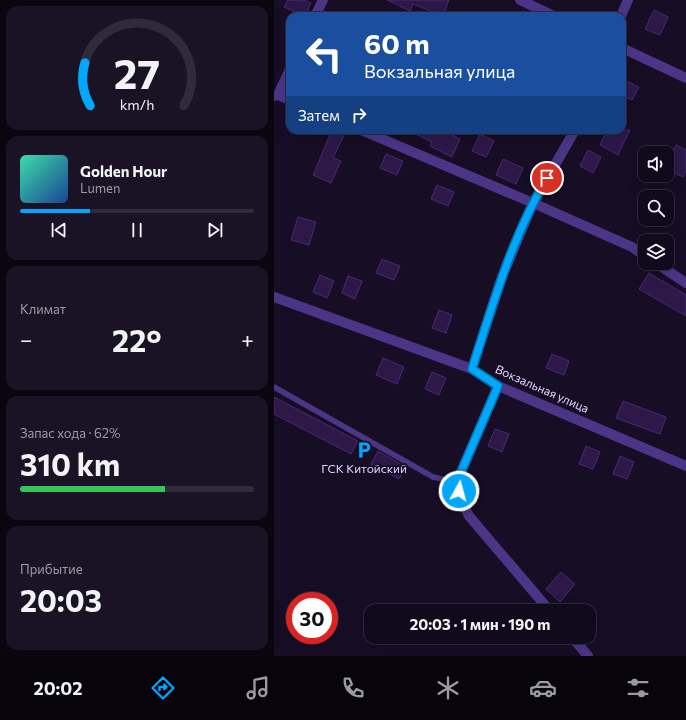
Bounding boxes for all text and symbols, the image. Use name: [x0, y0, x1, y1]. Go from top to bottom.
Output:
text: 60 m: [364, 26, 430, 60]
icon: left: [298, 28, 350, 80]
text: 27: [114, 47, 160, 98]
text: Вокзальная улица: [364, 60, 515, 82]
text: km/h: [120, 95, 154, 113]
icon: right: [348, 104, 370, 126]
text: Затем: [298, 106, 340, 124]
map controls: [638, 146, 674, 270]
button: sound: [638, 146, 674, 182]
pin: [530, 161, 564, 195]
text: Golden Hour: [80, 162, 167, 180]
icon: arrive: [536, 167, 558, 189]
text: Lumen: [80, 180, 120, 196]
button: search: [638, 190, 674, 226]
icon: previous: [48, 219, 70, 241]
icon: pause: [126, 219, 148, 241]
icon: next: [204, 219, 226, 241]
button: layers: [638, 234, 674, 270]
text: Климат: [20, 301, 66, 317]
text: 22°: [112, 321, 162, 358]
text: −: [20, 326, 33, 353]
text: +: [241, 326, 254, 353]
street label: Вокзальная улица: [493, 361, 591, 415]
text: Запас хода · 62%: [20, 425, 120, 441]
parking icon: ГСК Китойский: [354, 440, 374, 460]
text: 310 km: [20, 445, 120, 482]
place label: ГСК Китойский: [321, 461, 407, 475]
position arrow: [438, 470, 480, 512]
text: Прибытие: [20, 561, 83, 577]
text: 20:03: [20, 581, 102, 618]
speed limit sign: 30: [286, 592, 338, 644]
text: 20:03 · 1 мин · 190 m: [410, 615, 550, 633]
icon: directions: [149, 674, 177, 702]
icon: music: [244, 674, 272, 702]
icon: phone: [339, 674, 367, 702]
icon: climate: [434, 674, 462, 702]
icon: car: [529, 674, 557, 702]
icon: filters: [624, 674, 652, 702]
text: 20:02: [34, 677, 82, 699]

